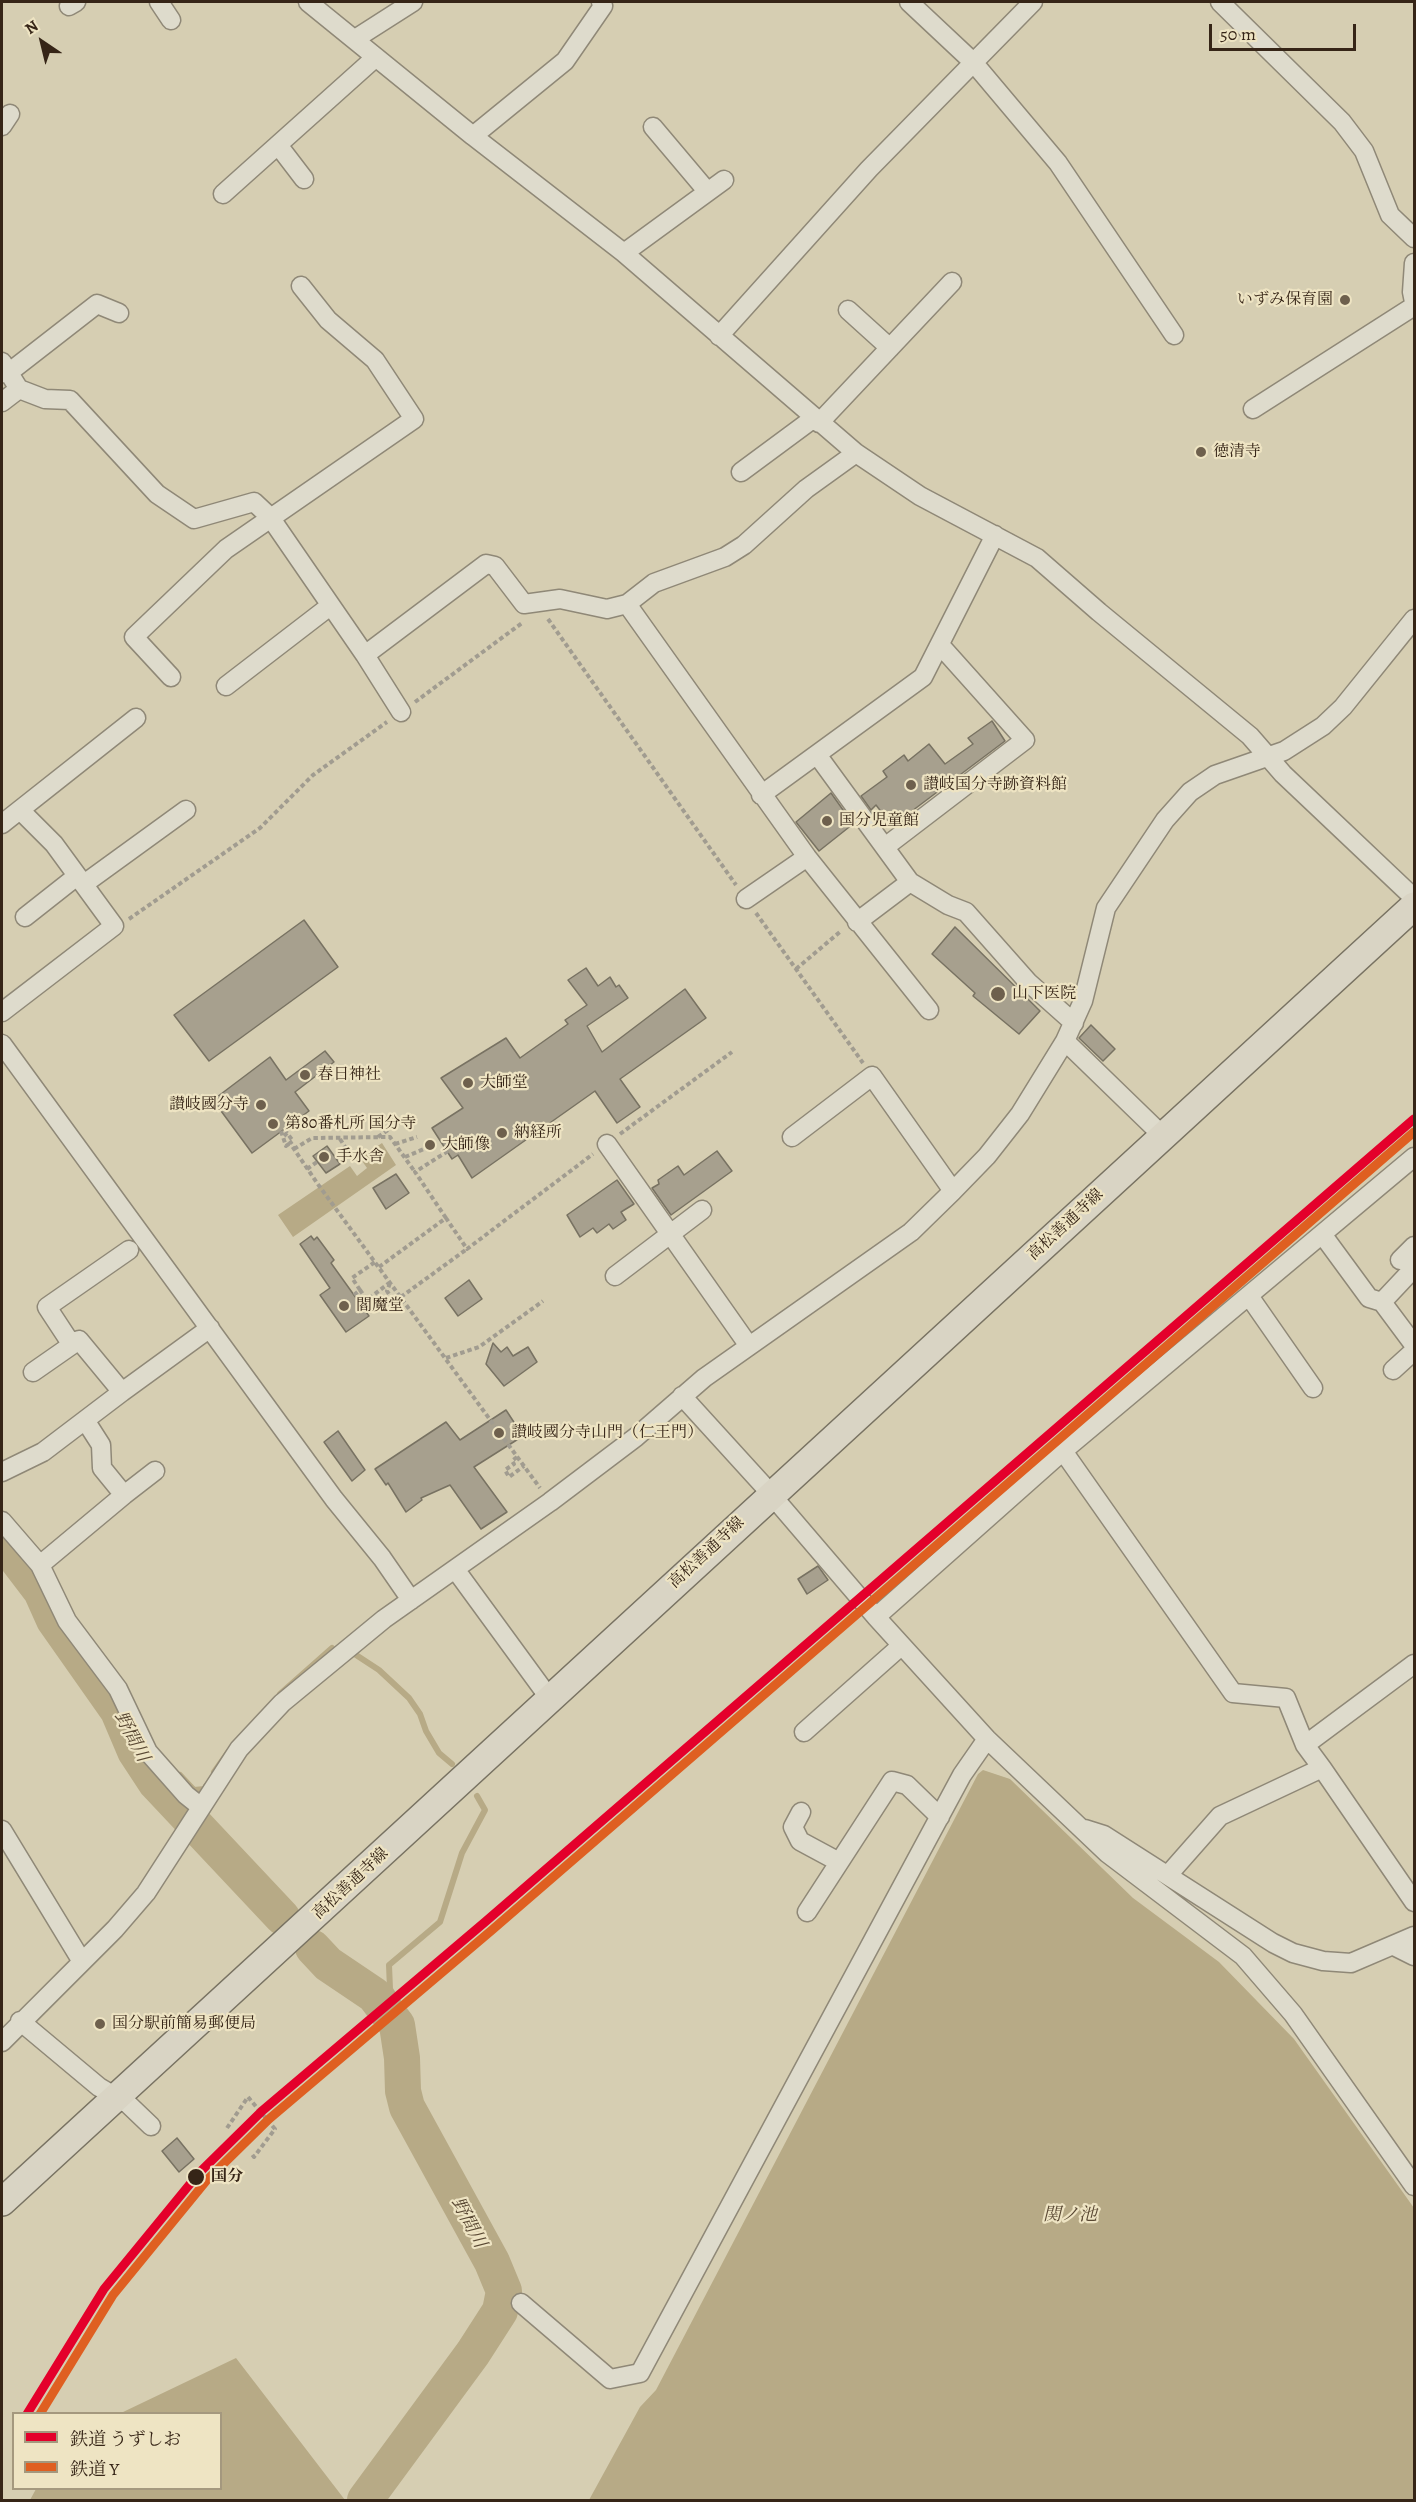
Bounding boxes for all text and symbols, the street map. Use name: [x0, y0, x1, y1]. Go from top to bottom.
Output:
north arrow: [12, 12, 72, 72]
scale bar: [1212, 12, 1359, 50]
text: N: [21, 15, 43, 40]
text: 50 m: [1220, 22, 1256, 46]
place label: いずみ保育園: [1237, 290, 1333, 310]
marker: いずみ保育園: [1338, 293, 1352, 307]
place label: 徳清寺: [1213, 442, 1261, 462]
marker: 徳清寺: [1194, 445, 1208, 459]
place label: 讃岐国分寺跡資料館: [923, 775, 1067, 795]
marker: 讃岐国分寺跡資料館: [904, 778, 918, 792]
place label: 国分児童館: [839, 811, 919, 831]
marker: 国分児童館: [820, 814, 834, 828]
place label: 山下医院: [1012, 984, 1076, 1004]
marker: 山下医院: [989, 985, 1007, 1003]
place label: 春日神社: [317, 1065, 381, 1085]
marker: 春日神社: [298, 1068, 312, 1082]
place label: 大師堂: [480, 1073, 528, 1093]
marker: 大師堂: [461, 1076, 475, 1090]
place label: 讃岐國分寺: [169, 1095, 249, 1115]
marker: 讃岐國分寺: [254, 1098, 268, 1112]
place label: 第80番札所 国分寺: [285, 1114, 416, 1134]
marker: 第80番札所 国分寺: [266, 1117, 280, 1131]
place label: 納経所: [514, 1123, 562, 1143]
marker: 納経所: [495, 1126, 509, 1140]
place label: 大師像: [442, 1135, 490, 1155]
marker: 大師像: [423, 1138, 437, 1152]
place label: 手水舎: [336, 1147, 384, 1167]
marker: 手水舎: [317, 1150, 331, 1164]
street label: 高松善通寺線: [1024, 1185, 1108, 1265]
place label: 閻魔堂: [356, 1296, 404, 1316]
marker: 閻魔堂: [337, 1299, 351, 1313]
place label: 讃岐國分寺山門（仁王門）: [511, 1423, 703, 1443]
marker: 讃岐國分寺山門（仁王門）: [492, 1426, 506, 1440]
street label: 高松善通寺線: [665, 1513, 749, 1593]
water label: 野間川: [109, 1708, 153, 1766]
street label: 高松善通寺線: [309, 1844, 393, 1924]
place label: 国分駅前簡易郵便局: [112, 2014, 256, 2034]
marker: 国分駅前簡易郵便局: [93, 2017, 107, 2031]
marker: 国分: [186, 2167, 206, 2187]
place label: 国分: [211, 2167, 243, 2187]
water label: 野間川: [446, 2194, 490, 2252]
water label: 関ノ池: [1043, 2205, 1097, 2227]
legend: [12, 2412, 222, 2490]
text: 鉄道 うずしお: [70, 2427, 182, 2451]
text: 鉄道 Y: [70, 2457, 119, 2481]

